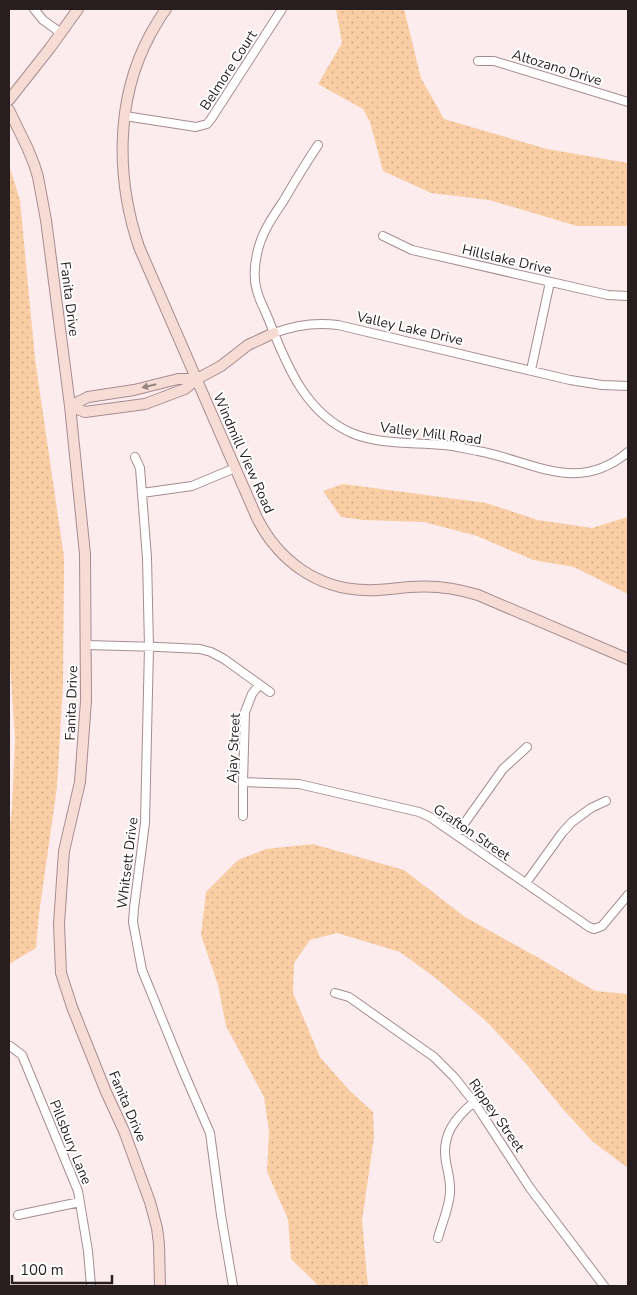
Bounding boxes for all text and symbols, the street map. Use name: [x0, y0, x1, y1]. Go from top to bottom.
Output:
street label: Belmore Court: [195, 27, 261, 114]
street label: Altozano Drive: [510, 45, 604, 90]
street label: Hillslake Drive: [460, 240, 554, 279]
street label: Fanita Drive: [55, 261, 84, 338]
street label: Valley Lake Drive: [354, 307, 465, 350]
one-way arrow: [142, 382, 157, 390]
street label: Windmill View Road: [208, 390, 279, 516]
street label: Valley Mill Road: [378, 418, 483, 449]
street label: Fanita Drive: [61, 665, 82, 741]
street label: Ajay Street: [222, 713, 245, 783]
street label: Grafton Street: [429, 800, 514, 865]
street label: Whitsett Drive: [112, 816, 143, 910]
street label: Fanita Drive: [104, 1068, 151, 1144]
street label: Rippey Street: [464, 1075, 529, 1156]
street label: Pillsbury Lane: [45, 1097, 96, 1187]
scale bar: [12, 1252, 112, 1284]
text: 100 m: [20, 1260, 64, 1280]

